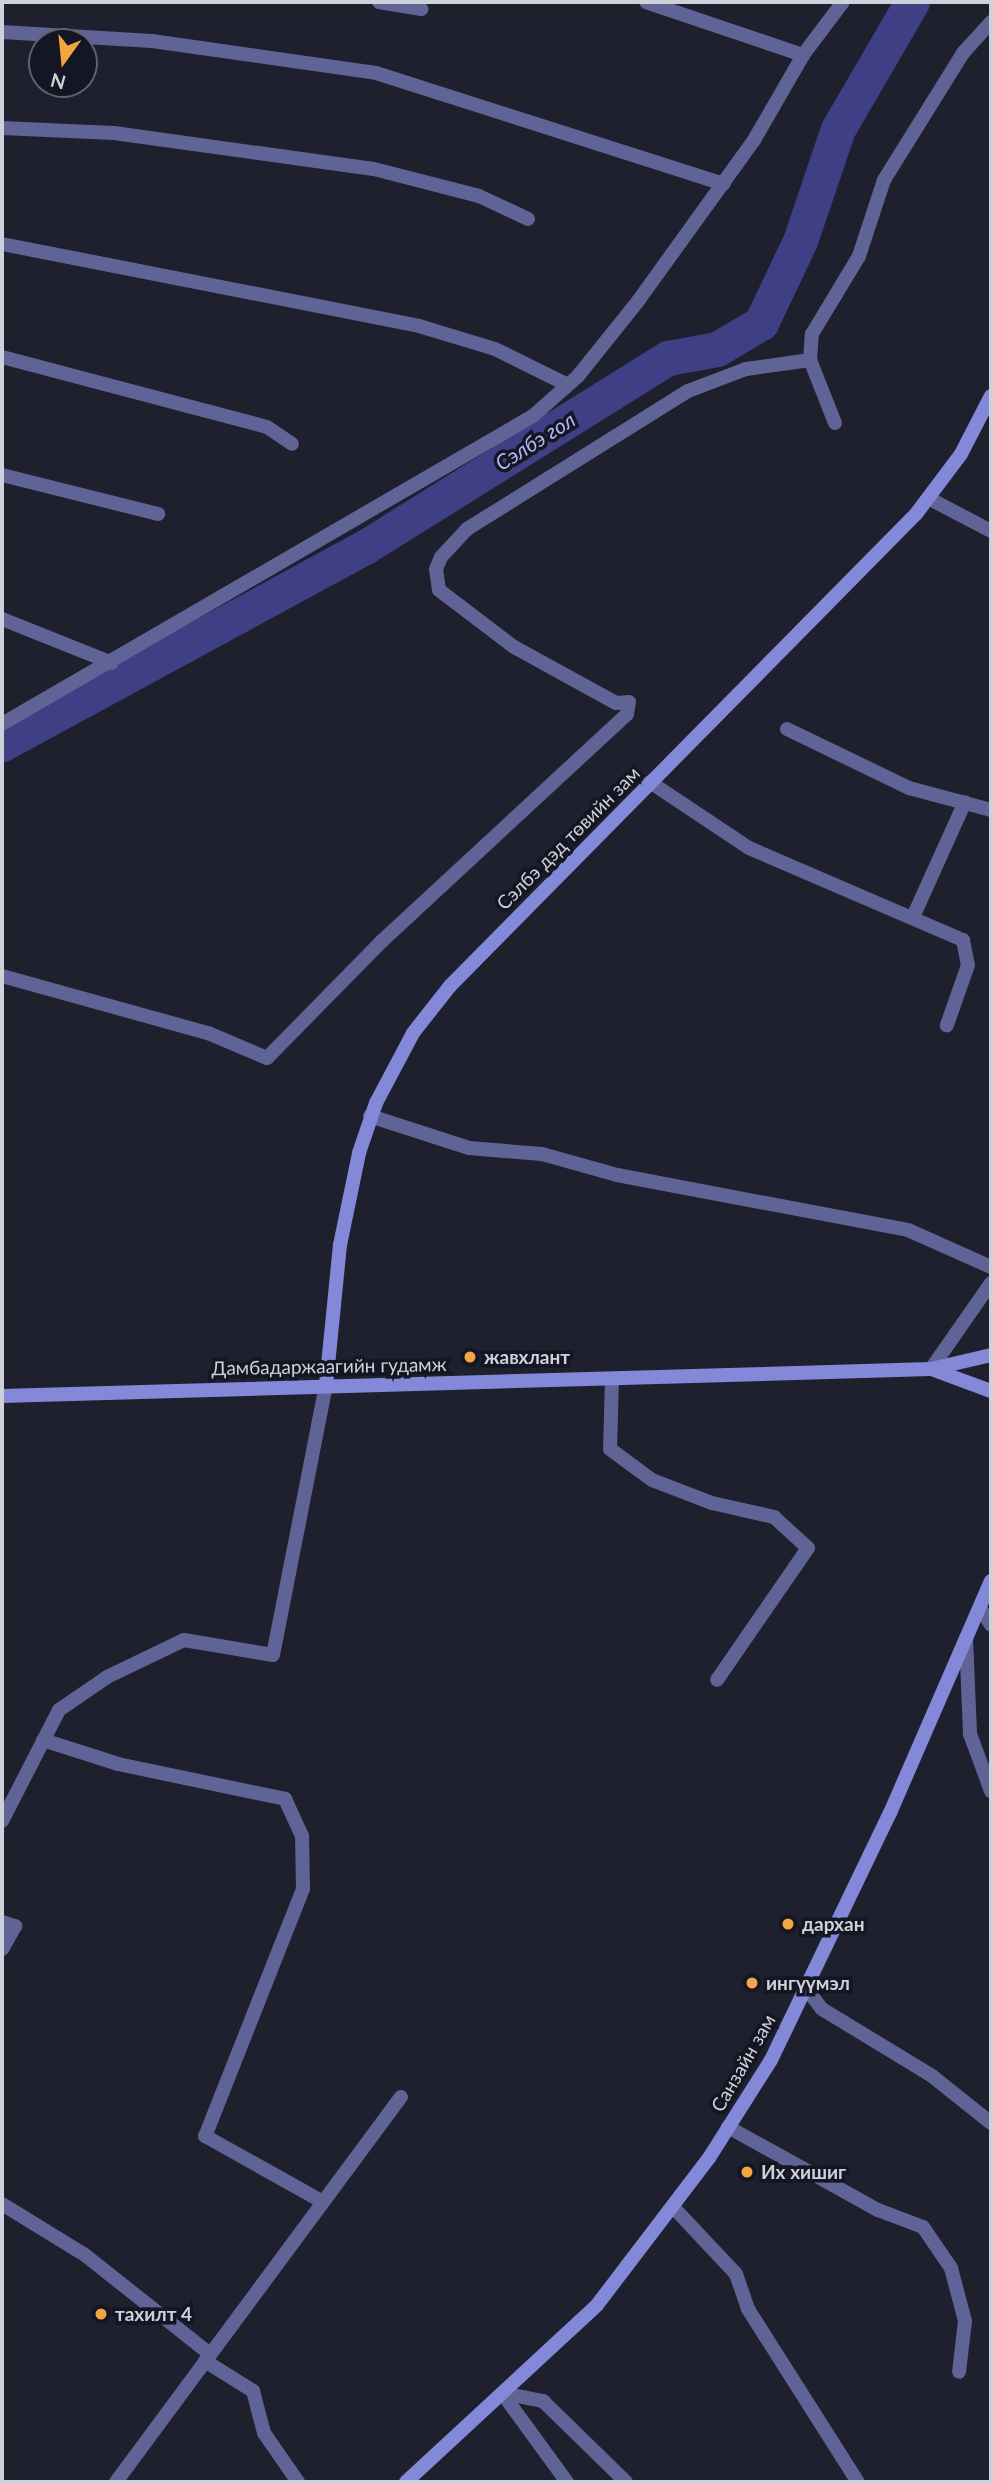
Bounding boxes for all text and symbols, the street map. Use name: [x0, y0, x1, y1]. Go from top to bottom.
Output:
north arrow: [28, 28, 98, 98]
text: N: [48, 69, 68, 95]
water label: Сэлбэ гол: [490, 407, 580, 475]
street label: Сэлбэ дэд төвийн зам: [492, 762, 644, 914]
place label: жавхлант: [484, 1346, 570, 1368]
marker: жавхлант: [462, 1349, 478, 1365]
street label: Дамбадаржаагийн гудамж: [211, 1353, 447, 1379]
place label: дархан: [802, 1913, 864, 1935]
marker: дархан: [780, 1916, 796, 1932]
place label: ингүүмэл: [766, 1972, 850, 1994]
marker: ингүүмэл: [744, 1975, 760, 1991]
street label: Санзайн зам: [706, 2010, 780, 2116]
place label: Их хишиг: [761, 2161, 846, 2183]
marker: Их хишиг: [739, 2164, 755, 2180]
place label: тахилт 4: [115, 2303, 192, 2325]
marker: тахилт 4: [93, 2306, 109, 2322]

